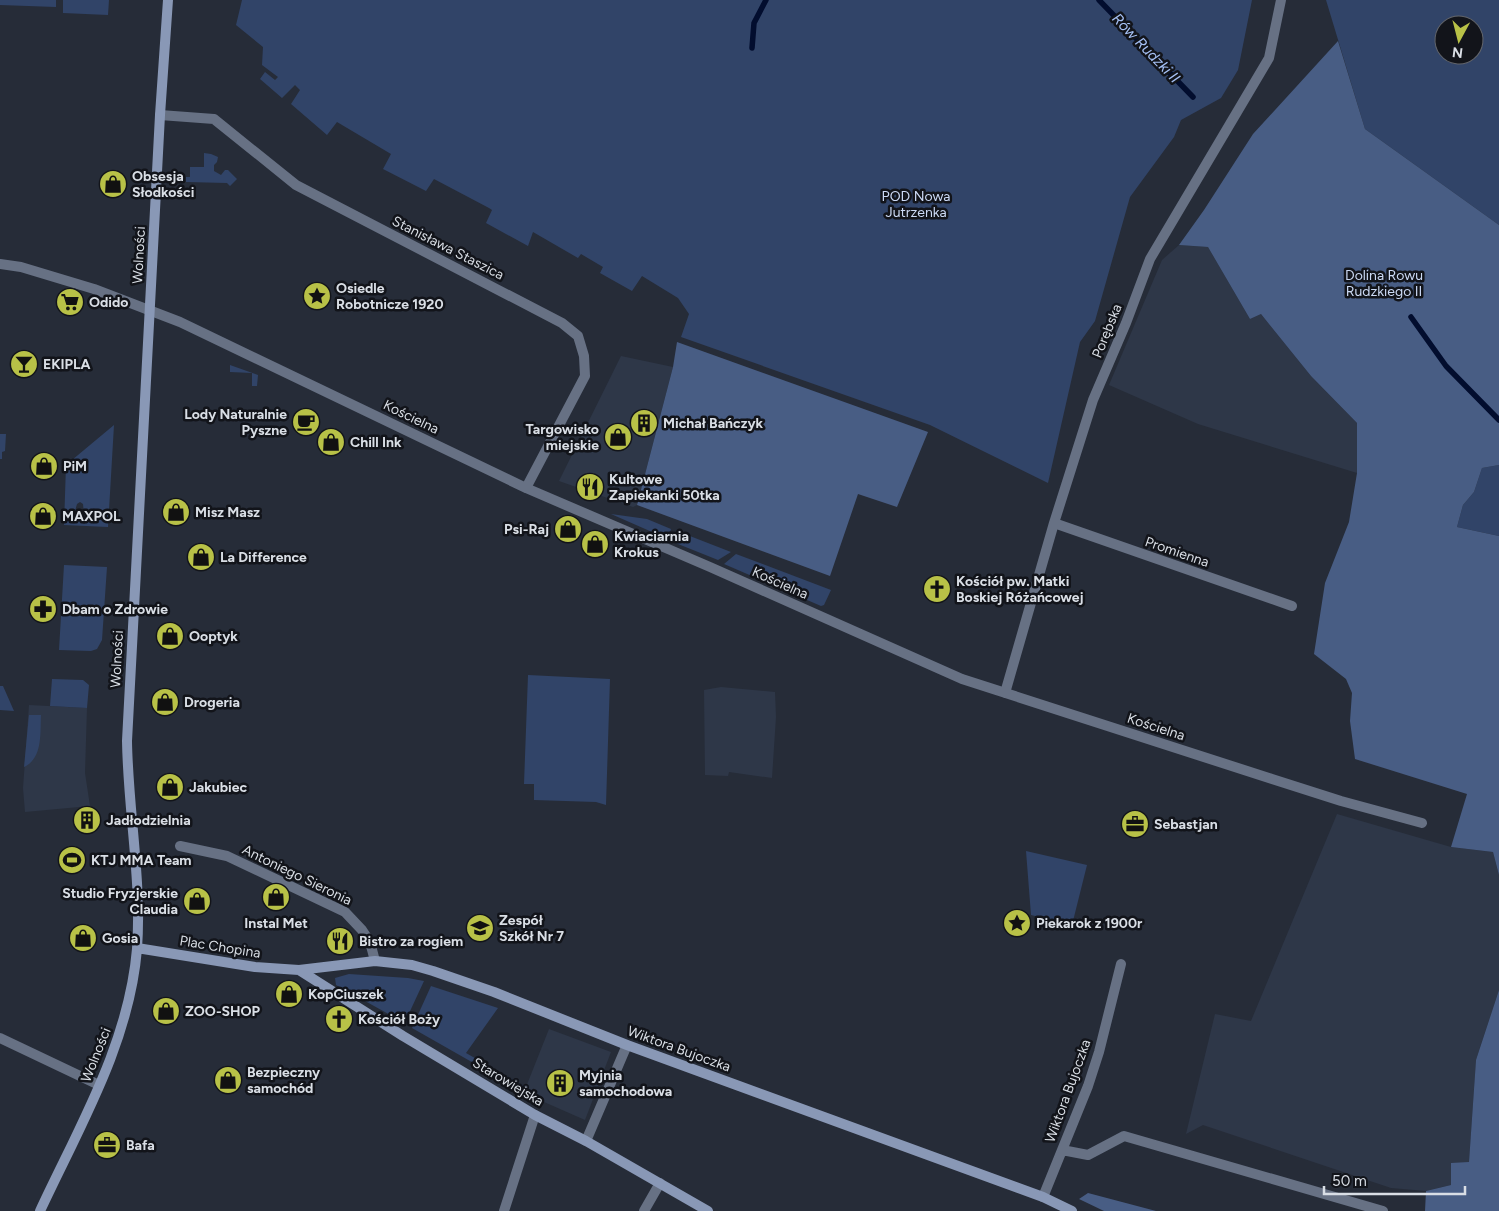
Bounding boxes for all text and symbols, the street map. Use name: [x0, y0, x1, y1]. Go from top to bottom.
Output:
water label: Rów Rudzki II: [1108, 9, 1184, 87]
north arrow: [1434, 15, 1484, 65]
text: N: [1451, 43, 1464, 62]
place label: Obsesja Słodkości: [132, 168, 194, 201]
shop icon: Obsesja Słodkości: [98, 169, 128, 199]
park label: POD Nowa Jutrzenka: [882, 188, 950, 221]
street label: Stanisława Staszica: [389, 212, 507, 284]
street label: Wolności: [129, 226, 149, 284]
park label: Dolina Rowu Rudzkiego II: [1345, 267, 1423, 300]
place label: Osiedle Robotnicze 1920: [336, 280, 444, 313]
place icon: Osiedle Robotnicze 1920: [302, 281, 332, 311]
supermarket icon: Odido: [55, 287, 85, 317]
place label: Odido: [89, 294, 128, 311]
street label: Porębska: [1088, 301, 1126, 361]
bar icon: EKIPLA: [9, 349, 39, 379]
place label: EKIPLA: [43, 356, 91, 373]
street label: Kościelna: [380, 396, 442, 438]
place label: Lody Naturalnie Pyszne: [184, 406, 287, 439]
cafe icon: Lody Naturalnie Pyszne: [291, 407, 321, 437]
building icon: Michał Bańczyk: [629, 408, 659, 438]
place label: Michał Bańczyk: [663, 415, 763, 432]
place label: Targowisko miejskie: [526, 421, 599, 454]
shop icon: Targowisko miejskie: [603, 422, 633, 452]
shop icon: Chill Ink: [316, 427, 346, 457]
place label: Chill Ink: [350, 434, 402, 451]
shop icon: PiM: [29, 451, 59, 481]
place label: PiM: [63, 458, 87, 475]
place label: Kultowe Zapiekanki 50tka: [609, 471, 720, 504]
restaurant icon: Kultowe Zapiekanki 50tka: [575, 472, 605, 502]
shop icon: Misz Masz: [161, 497, 191, 527]
shop icon: MAXPOL: [28, 501, 58, 531]
place label: Misz Masz: [195, 504, 260, 521]
place label: MAXPOL: [62, 508, 121, 525]
shop icon: Psi-Raj: [553, 514, 583, 544]
place label: Psi-Raj: [504, 521, 549, 538]
place label: Kwiaciarnia Krokus: [614, 528, 689, 561]
shop icon: Kwiaciarnia Krokus: [580, 529, 610, 559]
street label: Promienna: [1143, 533, 1211, 571]
shop icon: La Difference: [186, 542, 216, 572]
place label: La Difference: [220, 549, 307, 566]
street label: Kościelna: [749, 563, 811, 603]
place label: Kościół pw. Matki Boskiej Różańcowej: [956, 573, 1084, 606]
church icon: Kościół pw. Matki Boskiej Różańcowej: [922, 574, 952, 604]
pharmacy icon: Dbam o Zdrowie: [28, 594, 58, 624]
place label: Dbam o Zdrowie: [62, 601, 168, 618]
shop icon: Ooptyk: [155, 621, 185, 651]
place label: Ooptyk: [189, 628, 238, 645]
street label: Wolności: [107, 630, 127, 688]
shop icon: Drogeria: [150, 687, 180, 717]
place label: Drogeria: [184, 694, 240, 711]
street label: Kościelna: [1125, 710, 1187, 744]
shop icon: Jakubiec: [155, 772, 185, 802]
place label: Jakubiec: [189, 779, 247, 796]
building icon: Jadłodzielnia: [72, 805, 102, 835]
office icon: Sebastjan: [1120, 809, 1150, 839]
place label: Jadłodzielnia: [106, 812, 191, 829]
place label: Sebastjan: [1154, 816, 1218, 833]
street label: Antoniego Sieronia: [239, 841, 355, 909]
sports icon: KTJ MMA Team: [57, 845, 87, 875]
place label: KTJ MMA Team: [91, 852, 192, 869]
shop icon: Instal Met: [261, 882, 291, 912]
place label: Studio Fryzjerskie Claudia: [62, 885, 178, 918]
shop icon: Studio Fryzjerskie Claudia: [182, 886, 212, 916]
place icon: Piekarok z 1900r: [1002, 908, 1032, 938]
place label: Zespół Szkół Nr 7: [499, 912, 564, 945]
school or university icon: Zespół Szkół Nr 7: [465, 913, 495, 943]
place label: Instal Met: [244, 915, 308, 932]
place label: Piekarok z 1900r: [1036, 915, 1143, 932]
shop icon: Gosia: [68, 923, 98, 953]
restaurant icon: Bistro za rogiem: [325, 926, 355, 956]
place label: Gosia: [102, 930, 138, 947]
street label: Plac Chopina: [178, 932, 262, 962]
place label: Bistro za rogiem: [359, 933, 463, 950]
shop icon: KopCiuszek: [274, 979, 304, 1009]
place label: KopCiuszek: [308, 986, 384, 1003]
shop icon: ZOO-SHOP: [151, 996, 181, 1026]
place label: ZOO-SHOP: [185, 1003, 261, 1020]
church icon: Kościół Boży: [324, 1004, 354, 1034]
place label: Kościół Boży: [358, 1011, 441, 1028]
street label: Wiktora Bujoczka: [625, 1022, 733, 1076]
street label: Wolności: [77, 1025, 115, 1085]
street label: Wiktora Bujoczka: [1041, 1037, 1095, 1145]
street label: Starowiejska: [470, 1054, 546, 1110]
place label: Bezpieczny samochód: [247, 1064, 321, 1097]
shop icon: Bezpieczny samochód: [213, 1065, 243, 1095]
place label: Myjnia samochodowa: [579, 1067, 672, 1100]
building icon: Myjnia samochodowa: [545, 1068, 575, 1098]
office icon: Bafa: [92, 1130, 122, 1160]
place label: Bafa: [126, 1137, 155, 1154]
scale bar: [1324, 1164, 1465, 1196]
text: 50 m: [1332, 1172, 1367, 1190]

